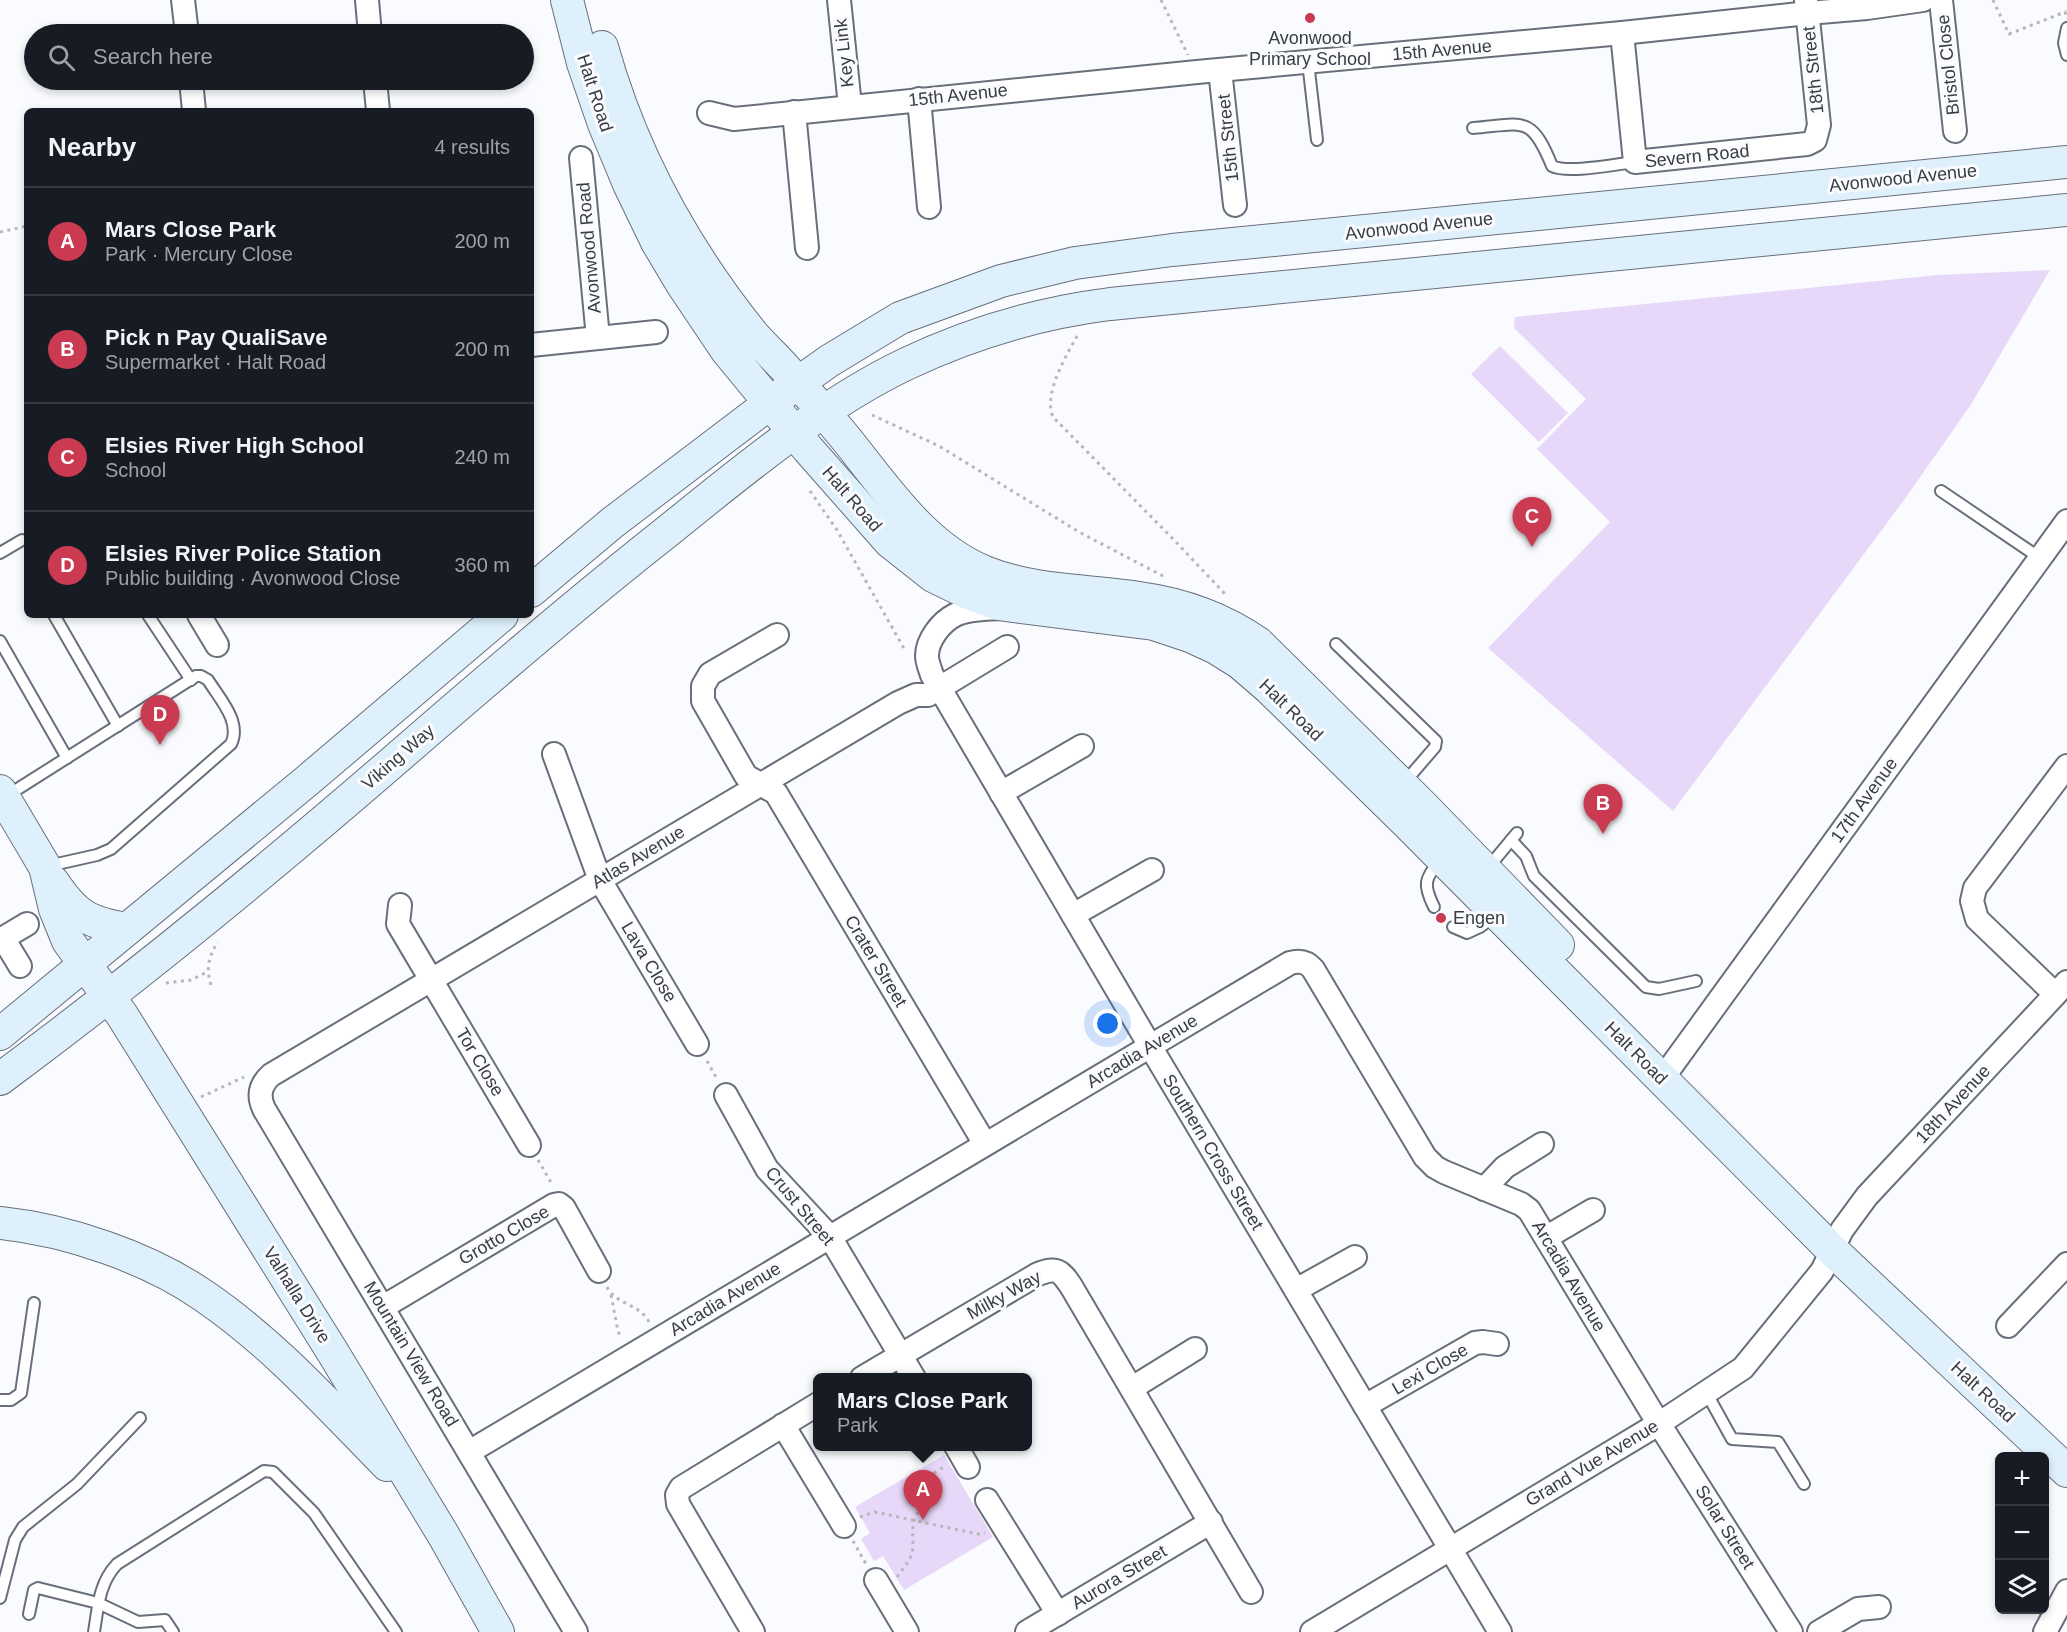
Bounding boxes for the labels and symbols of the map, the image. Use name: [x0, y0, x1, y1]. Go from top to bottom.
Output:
marker: Avonwood Primary School: [1303, 11, 1317, 25]
street label: Bristol Close: [1933, 14, 1963, 116]
street label: Key Link: [830, 17, 858, 88]
street label: 18th Street: [1798, 25, 1828, 115]
place label: Avonwood Primary School: [1249, 28, 1371, 69]
street label: 15th Avenue: [1391, 36, 1493, 64]
street label: Halt Road: [573, 52, 617, 134]
street label: 15th Avenue: [907, 80, 1009, 110]
street label: 15th Street: [1213, 93, 1243, 183]
street label: Severn Road: [1644, 141, 1750, 171]
street label: Avonwood Avenue: [1828, 160, 1978, 196]
street label: Avonwood Road: [573, 181, 605, 315]
street label: Avonwood Avenue: [1344, 208, 1494, 244]
street label: Halt Road: [818, 462, 886, 536]
pin: C: [1512, 498, 1552, 547]
street label: Halt Road: [1255, 675, 1327, 745]
pin: D: [140, 696, 180, 745]
street label: Viking Way: [358, 720, 438, 794]
street label: 17th Avenue: [1827, 754, 1901, 846]
pin: B: [1584, 784, 1622, 834]
street label: Atlas Avenue: [588, 821, 688, 893]
place label: Engen: [1453, 908, 1505, 928]
marker: Engen: [1434, 911, 1448, 925]
street label: Crater Street: [841, 912, 911, 1010]
street label: Lava Close: [617, 918, 681, 1006]
your location: [1093, 1009, 1122, 1038]
street label: Arcadia Avenue: [1083, 1010, 1201, 1092]
street label: Halt Road: [1601, 1018, 1671, 1088]
street label: Tor Close: [452, 1024, 508, 1100]
street label: 18th Avenue: [1912, 1061, 1994, 1147]
street label: Southern Cross Street: [1159, 1071, 1267, 1233]
street label: Crust Street: [761, 1163, 839, 1249]
street label: Grotto Close: [455, 1201, 553, 1269]
street label: Arcadia Avenue: [1528, 1217, 1610, 1335]
street label: Valhalla Drive: [259, 1243, 335, 1347]
street label: Arcadia Avenue: [666, 1258, 784, 1340]
street label: Milky Way: [964, 1267, 1044, 1323]
street label: Mountain View Road: [360, 1278, 462, 1430]
street label: Lexi Close: [1389, 1339, 1471, 1399]
street label: Halt Road: [1947, 1357, 2019, 1427]
street label: Grand Vue Avenue: [1522, 1416, 1662, 1510]
pin: A: [904, 1470, 942, 1520]
street label: Solar Street: [1691, 1481, 1759, 1573]
street label: Aurora Street: [1068, 1541, 1170, 1613]

